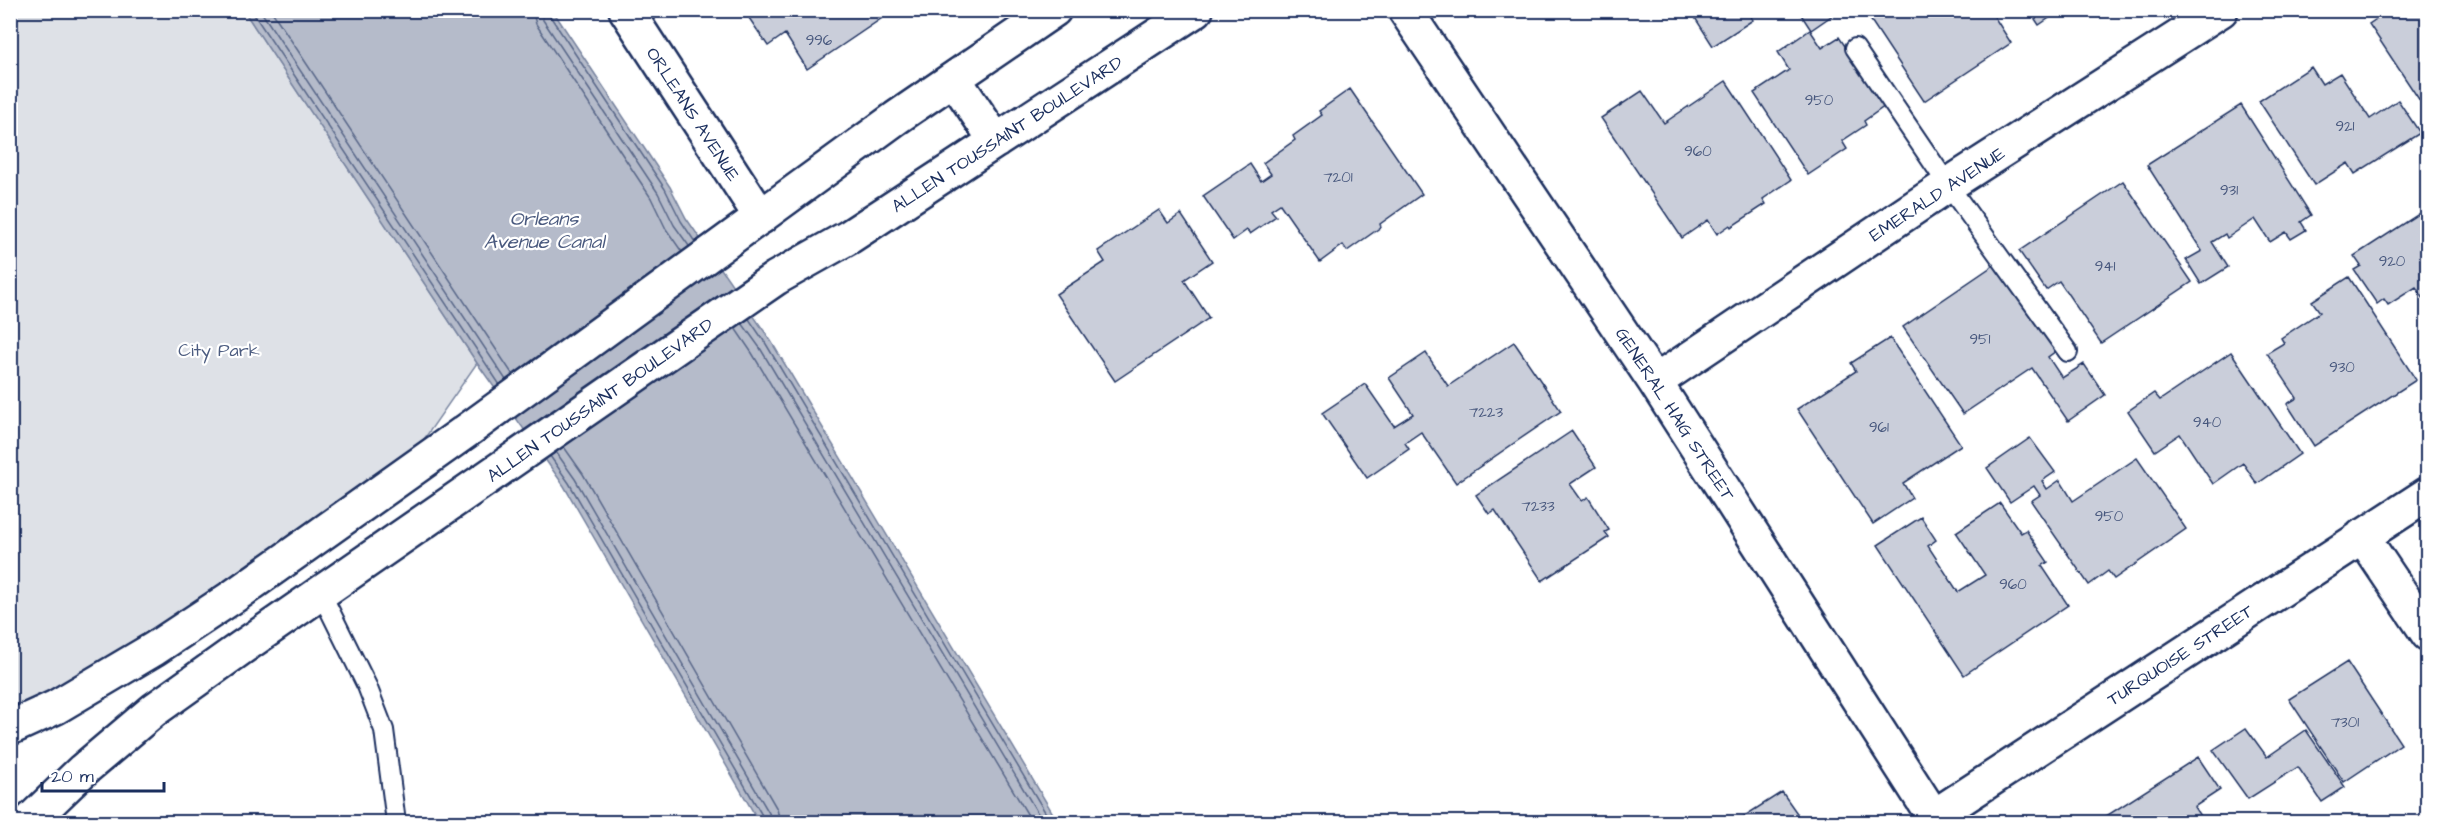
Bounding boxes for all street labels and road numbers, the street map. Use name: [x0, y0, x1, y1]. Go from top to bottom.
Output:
street label: ORLEANS AVENUE: [640, 42, 745, 186]
street label: ALLEN TOUSSAINT BOULEVARD: [887, 50, 1128, 219]
street label: EMERALD AVENUE: [1864, 141, 2010, 248]
street label: ALLEN TOUSSAINT BOULEVARD: [482, 312, 719, 489]
street label: GENERAL HAIG STREET: [1609, 323, 1741, 506]
street label: TURQUOISE STREET: [2102, 598, 2259, 712]

